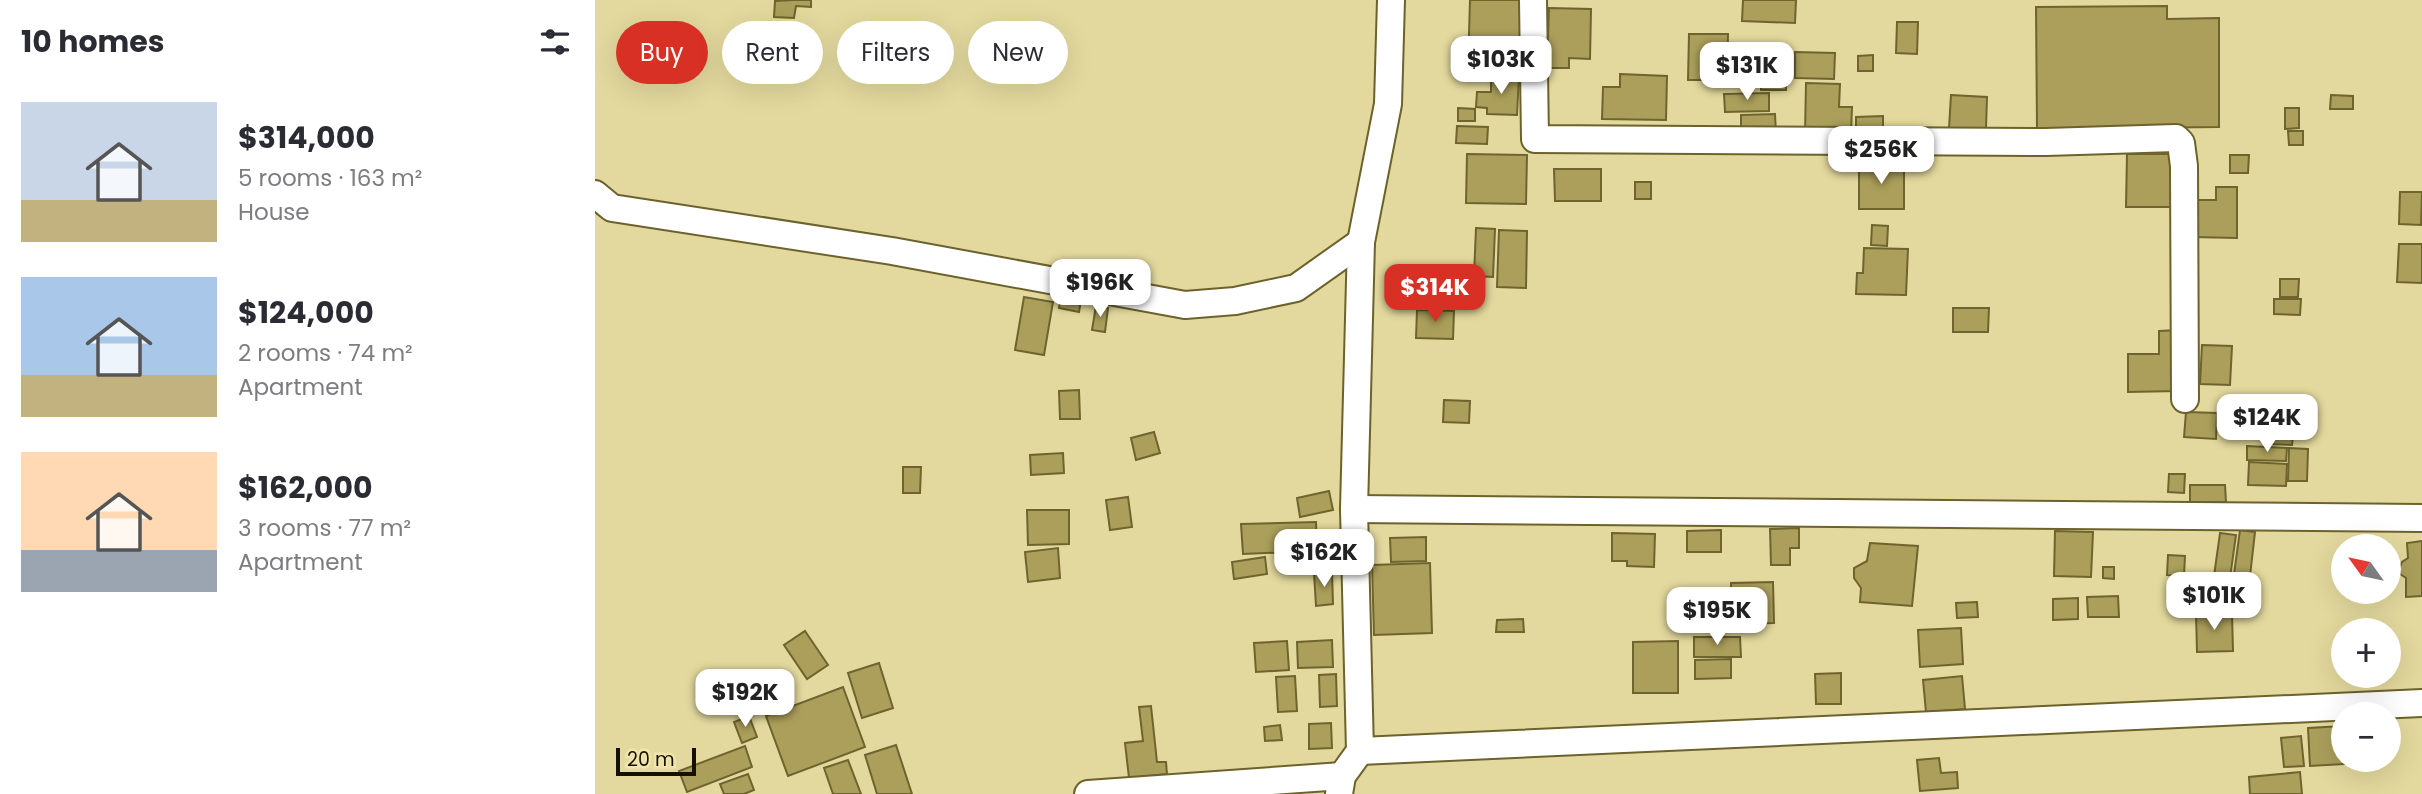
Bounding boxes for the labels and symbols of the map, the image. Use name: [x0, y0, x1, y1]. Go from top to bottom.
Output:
pin: $103K: [1452, 36, 1550, 96]
pin: $131K: [1698, 42, 1796, 102]
pin: $256K: [1832, 127, 1930, 186]
pin: $196K: [1051, 260, 1149, 319]
pin: $314K: [1386, 264, 1484, 324]
pin: $124K: [2218, 394, 2316, 454]
pin: $162K: [1275, 530, 1373, 589]
north arrow: [2331, 534, 2401, 604]
pin: $101K: [2165, 572, 2263, 632]
pin: $195K: [1668, 588, 1766, 647]
pin: $192K: [696, 670, 794, 729]
scale bar: [616, 745, 697, 777]

